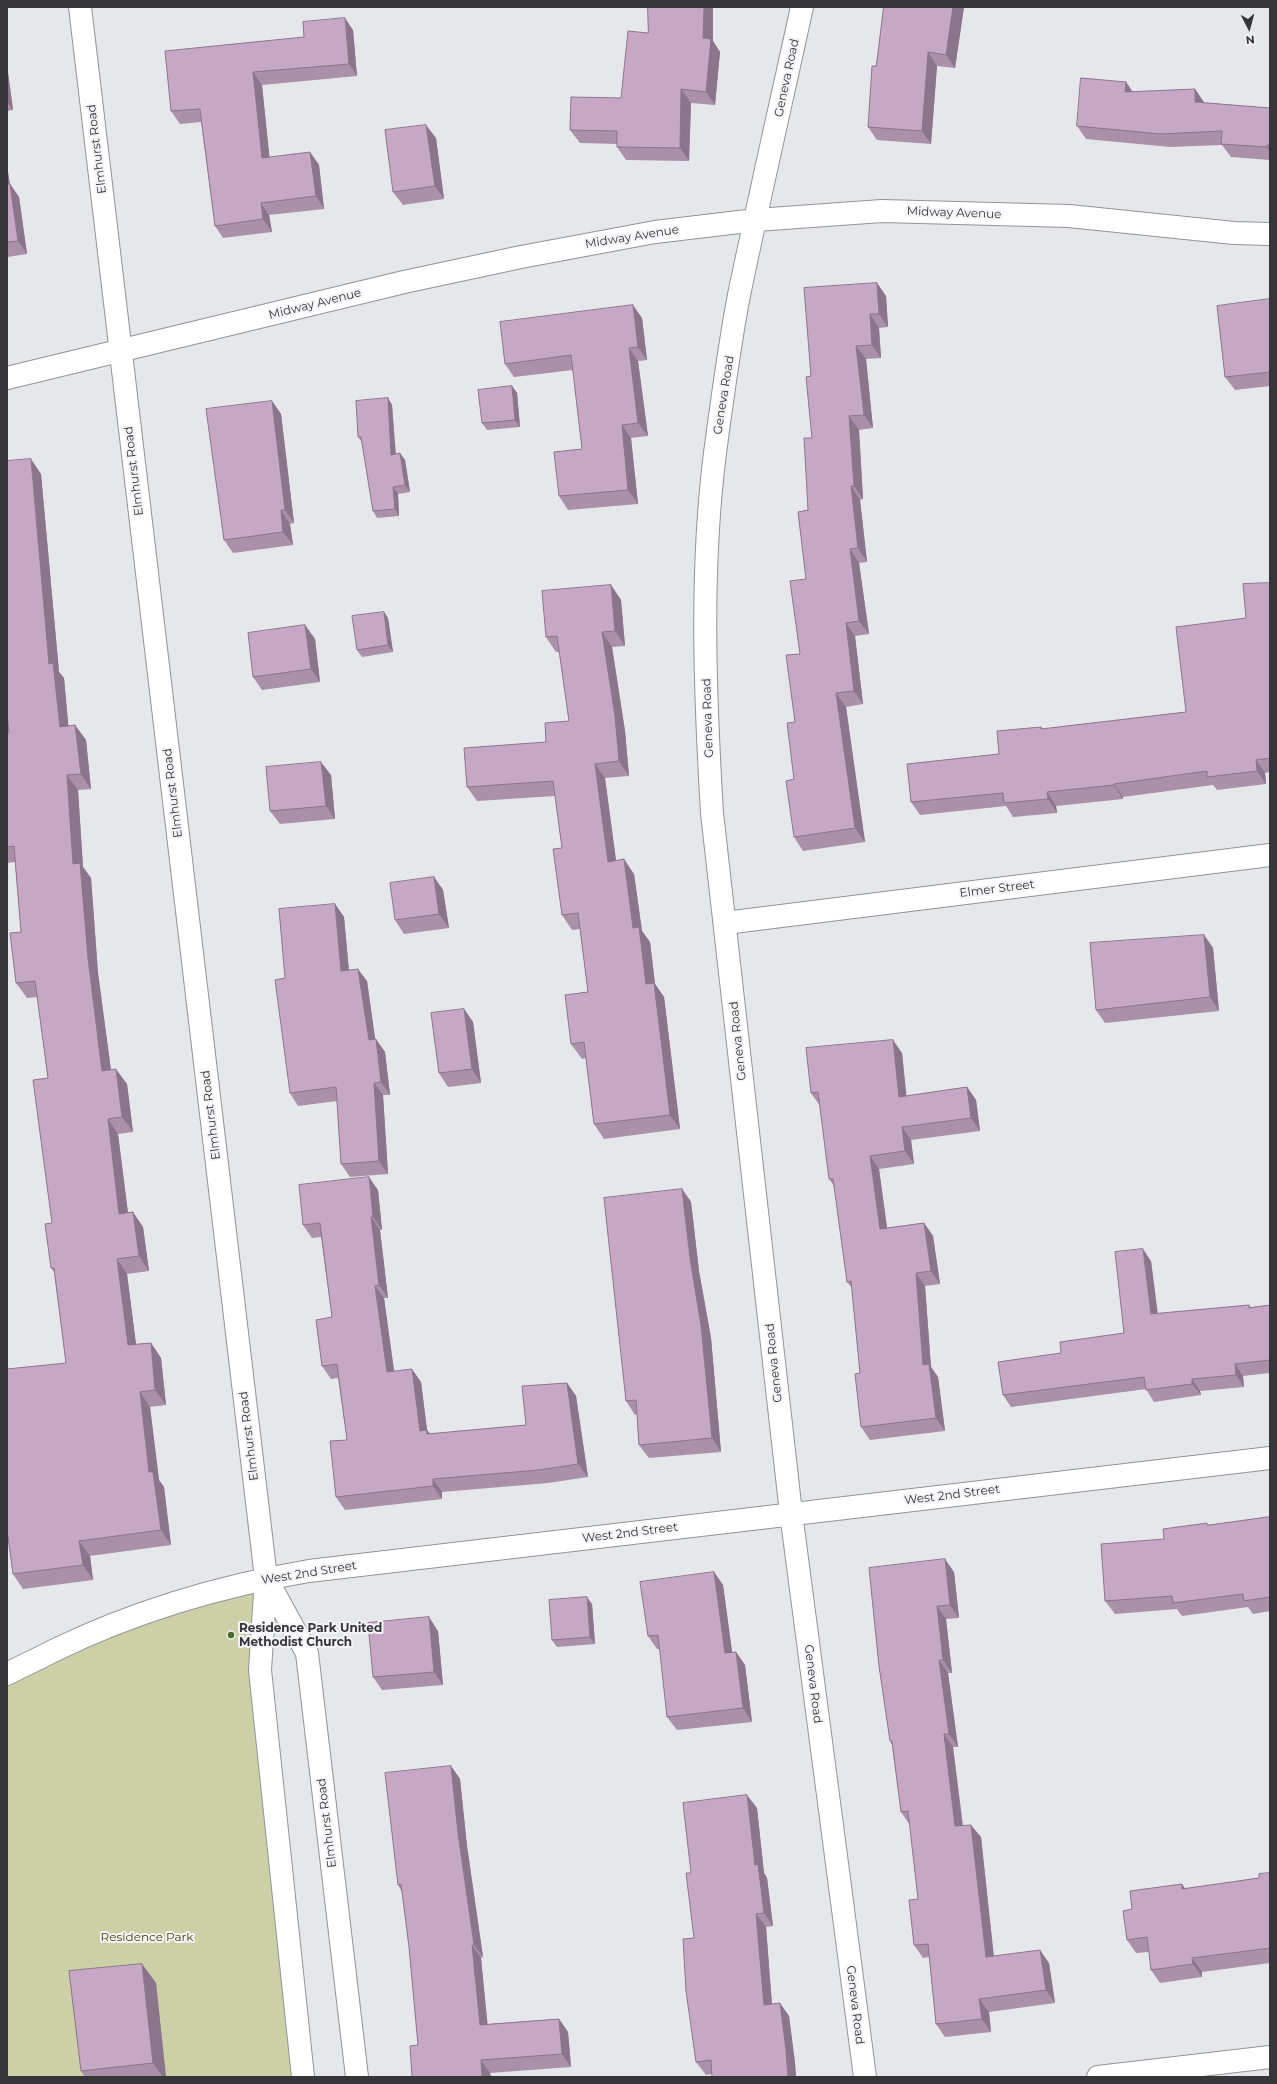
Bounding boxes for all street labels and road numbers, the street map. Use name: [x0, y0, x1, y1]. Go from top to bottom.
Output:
street label: Geneva Road: [772, 38, 802, 118]
street label: Elmhurst Road: [84, 103, 110, 195]
street label: Midway Avenue: [906, 204, 1002, 222]
street label: Midway Avenue: [584, 222, 680, 252]
street label: Midway Avenue: [267, 286, 363, 322]
street label: Geneva Road: [711, 355, 737, 435]
street label: Elmhurst Road: [121, 425, 147, 517]
street label: Geneva Road: [699, 678, 717, 758]
street label: Elmhurst Road: [160, 747, 186, 839]
street label: Elmer Street: [959, 877, 1035, 901]
street label: Geneva Road: [727, 1001, 749, 1081]
street label: Elmhurst Road: [198, 1069, 224, 1161]
street label: Geneva Road: [763, 1323, 785, 1403]
street label: Elmhurst Road: [236, 1390, 262, 1482]
street label: West 2nd Street: [903, 1482, 1001, 1508]
street label: West 2nd Street: [581, 1520, 679, 1546]
street label: West 2nd Street: [260, 1558, 358, 1588]
street label: Geneva Road: [801, 1644, 825, 1724]
street label: Elmhurst Road: [314, 1777, 340, 1869]
street label: Geneva Road: [843, 1965, 867, 2045]

